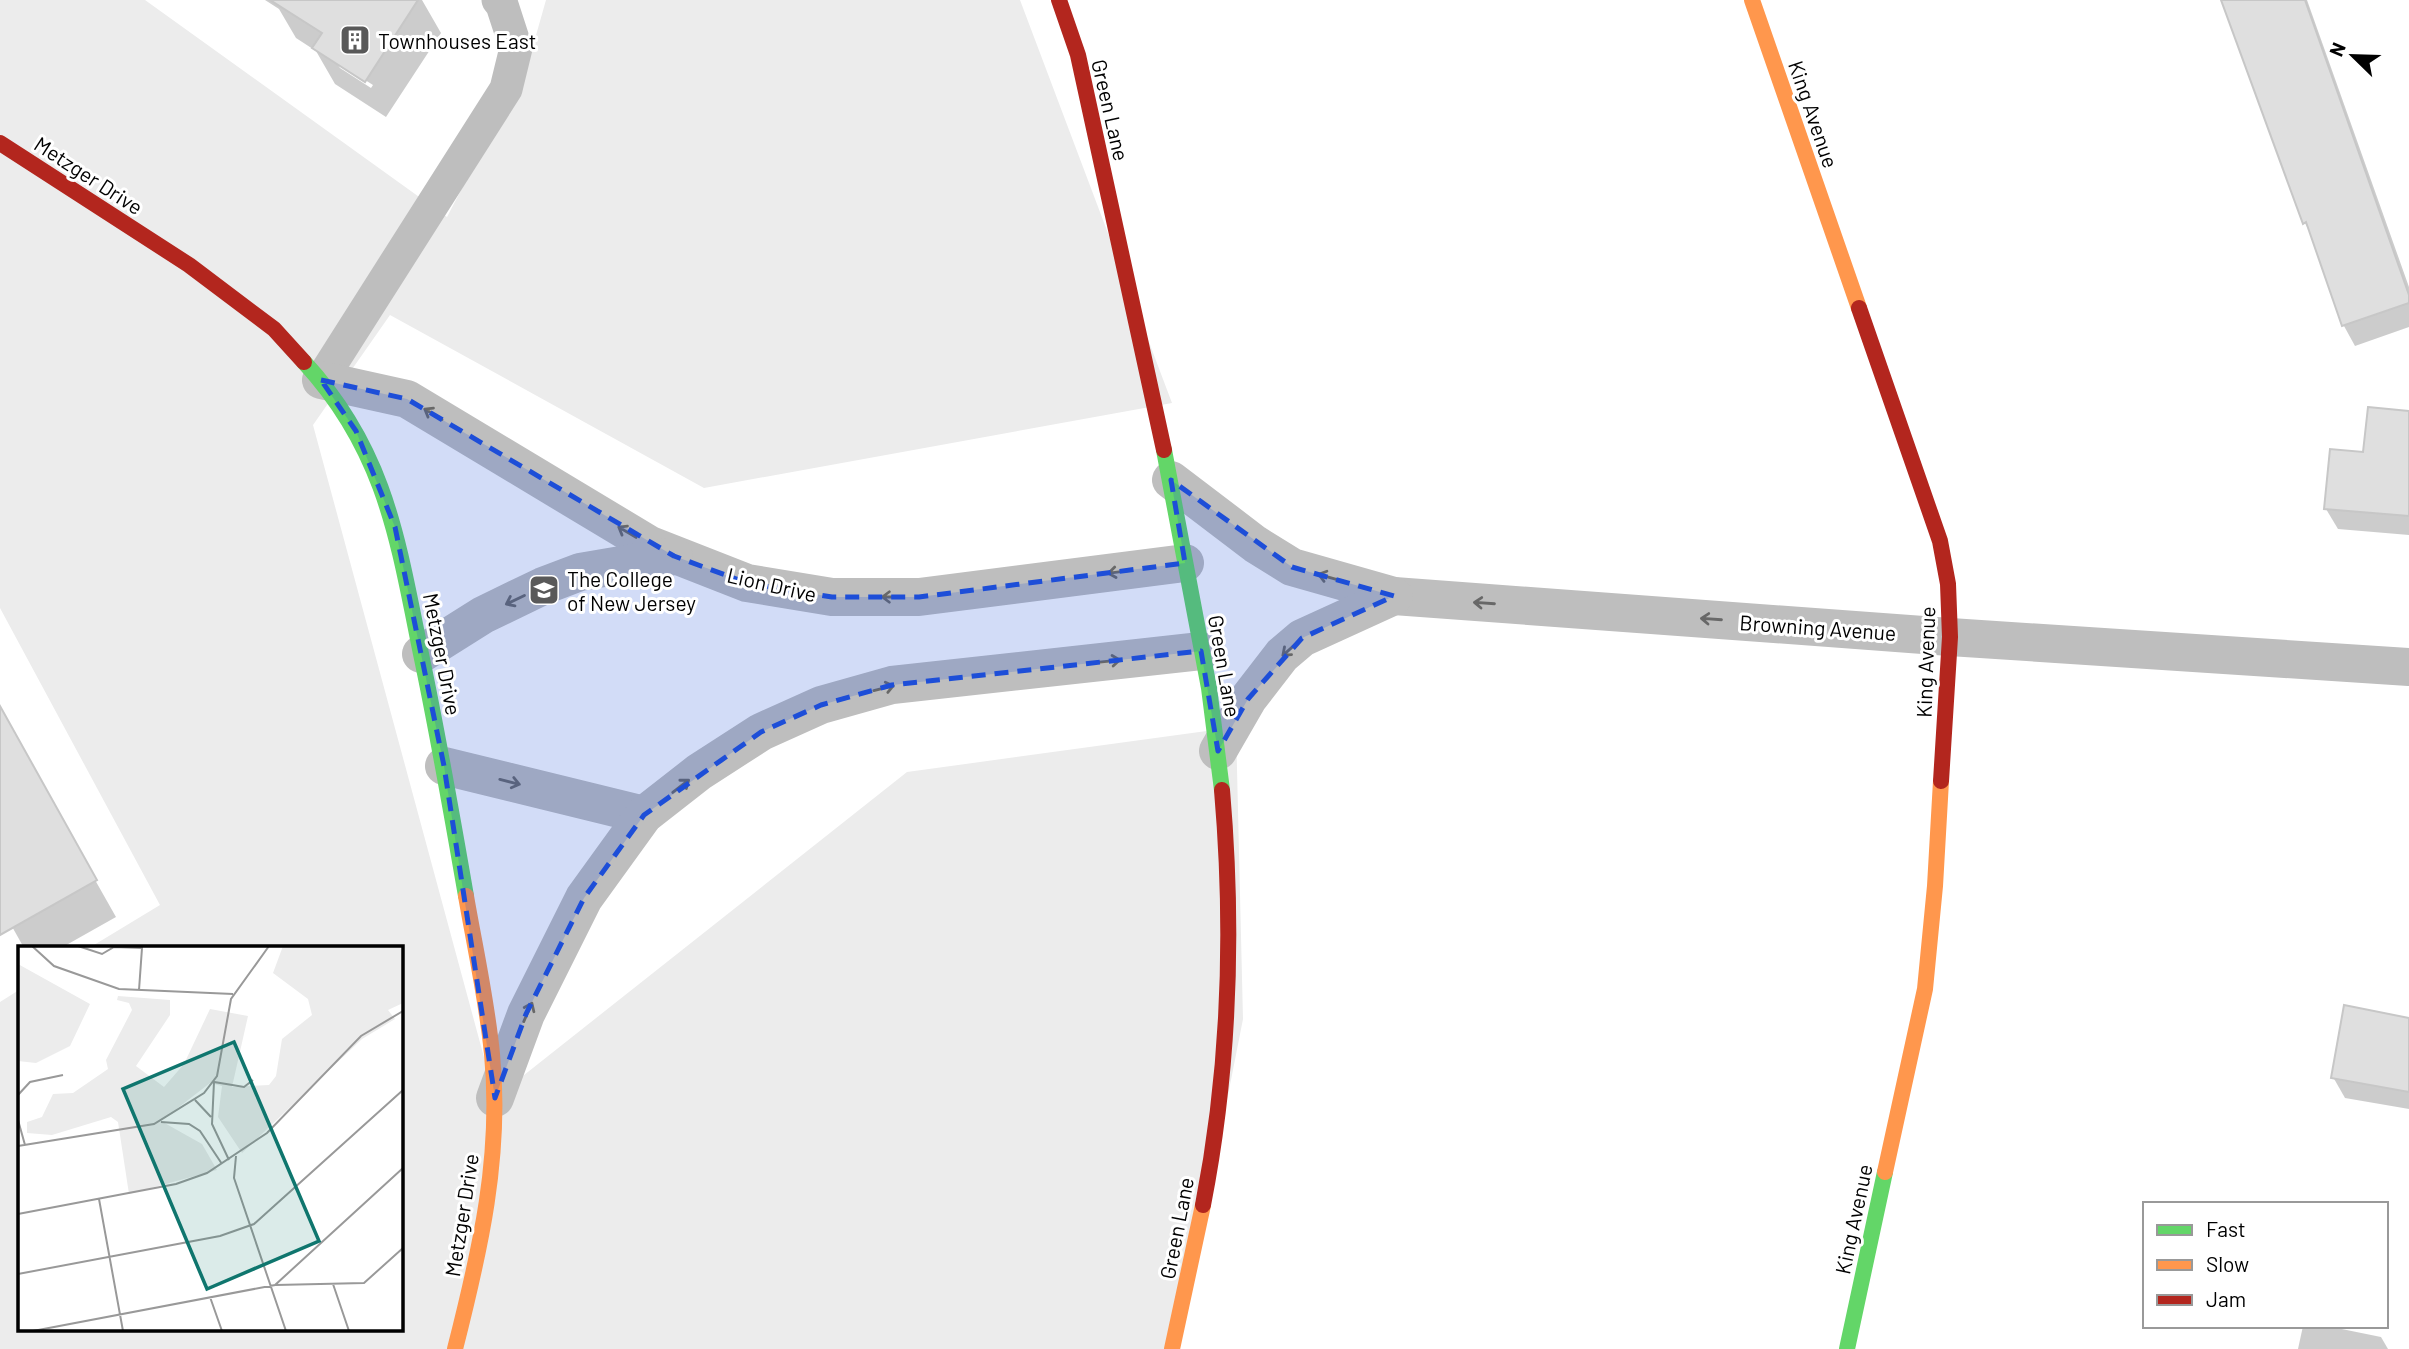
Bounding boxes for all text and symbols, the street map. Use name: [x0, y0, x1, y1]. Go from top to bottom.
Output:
north arrow: [2318, 21, 2388, 91]
building icon: Townhouses East: [338, 23, 372, 57]
place label: Townhouses East: [378, 28, 536, 53]
text: N: [2324, 39, 2350, 59]
street label: Green Lane: [1087, 57, 1135, 163]
street label: King Avenue: [1784, 57, 1844, 171]
street label: Metzger Drive: [30, 131, 148, 219]
one-way arrow: [423, 407, 443, 421]
one-way arrow: [618, 524, 638, 538]
street label: Lion Drive: [725, 562, 819, 606]
one-way arrow: [1107, 565, 1130, 578]
place label: The College of New Jersey: [567, 566, 696, 615]
one-way arrow: [1318, 570, 1340, 583]
school or university icon: The College of New Jersey: [527, 573, 561, 607]
one-way arrow: [881, 590, 904, 604]
street label: Metzger Drive: [419, 591, 467, 717]
one-way arrow: [505, 594, 526, 607]
one-way arrow: [1473, 596, 1495, 609]
street label: King Avenue: [1911, 606, 1939, 718]
street label: Browning Avenue: [1739, 609, 1897, 645]
street label: Green Lane: [1204, 613, 1246, 719]
one-way arrow: [1699, 613, 1722, 626]
one-way arrow: [1281, 641, 1299, 657]
one-way arrow: [1098, 654, 1121, 667]
one-way arrow: [872, 681, 895, 694]
one-way arrow: [498, 776, 521, 789]
one-way arrow: [672, 778, 690, 793]
inset map: [18, 946, 402, 1332]
one-way arrow: [522, 1001, 535, 1023]
street label: Metzger Drive: [439, 1152, 483, 1278]
street label: King Avenue: [1829, 1162, 1877, 1276]
street label: Green Lane: [1154, 1175, 1198, 1281]
legend: [2143, 1202, 2388, 1328]
text: Fast: [2206, 1216, 2246, 1241]
text: Slow: [2206, 1251, 2249, 1276]
text: Jam: [2206, 1286, 2246, 1311]

